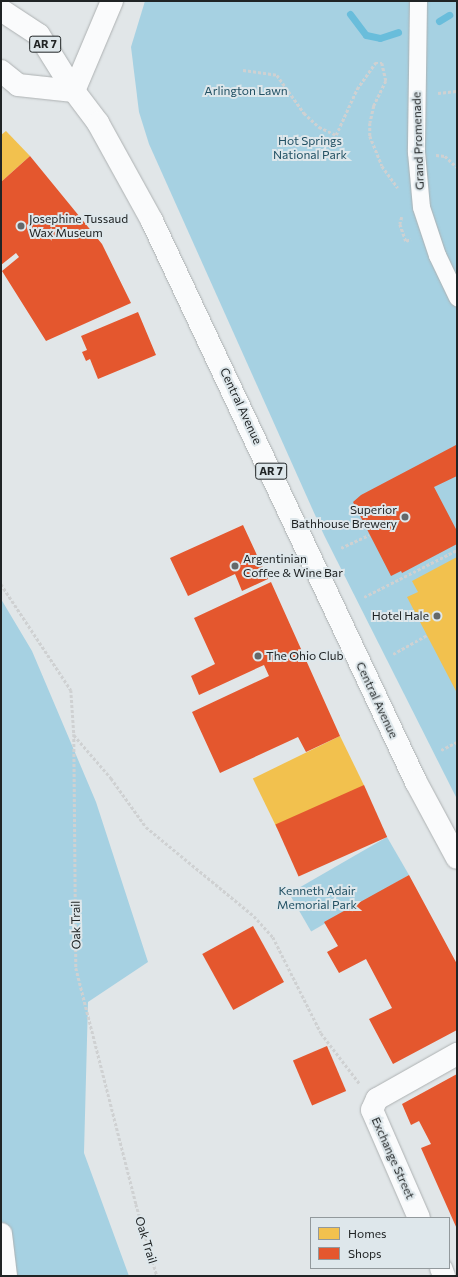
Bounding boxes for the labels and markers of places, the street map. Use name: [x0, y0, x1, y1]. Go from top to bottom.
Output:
place label: Josephine Tussaud Wax Museum: [29, 212, 128, 240]
marker: Josephine Tussaud Wax Museum: [16, 221, 26, 231]
place label: Superior Bathhouse Brewery: [291, 503, 397, 531]
marker: Superior Bathhouse Brewery: [400, 512, 410, 522]
place label: Argentinian Coffee & Wine Bar: [243, 552, 343, 580]
marker: Argentinian Coffee & Wine Bar: [230, 561, 240, 571]
place label: Hotel Hale: [372, 609, 429, 623]
marker: Hotel Hale: [432, 611, 442, 621]
place label: The Ohio Club: [266, 649, 343, 663]
marker: The Ohio Club: [253, 651, 263, 661]

